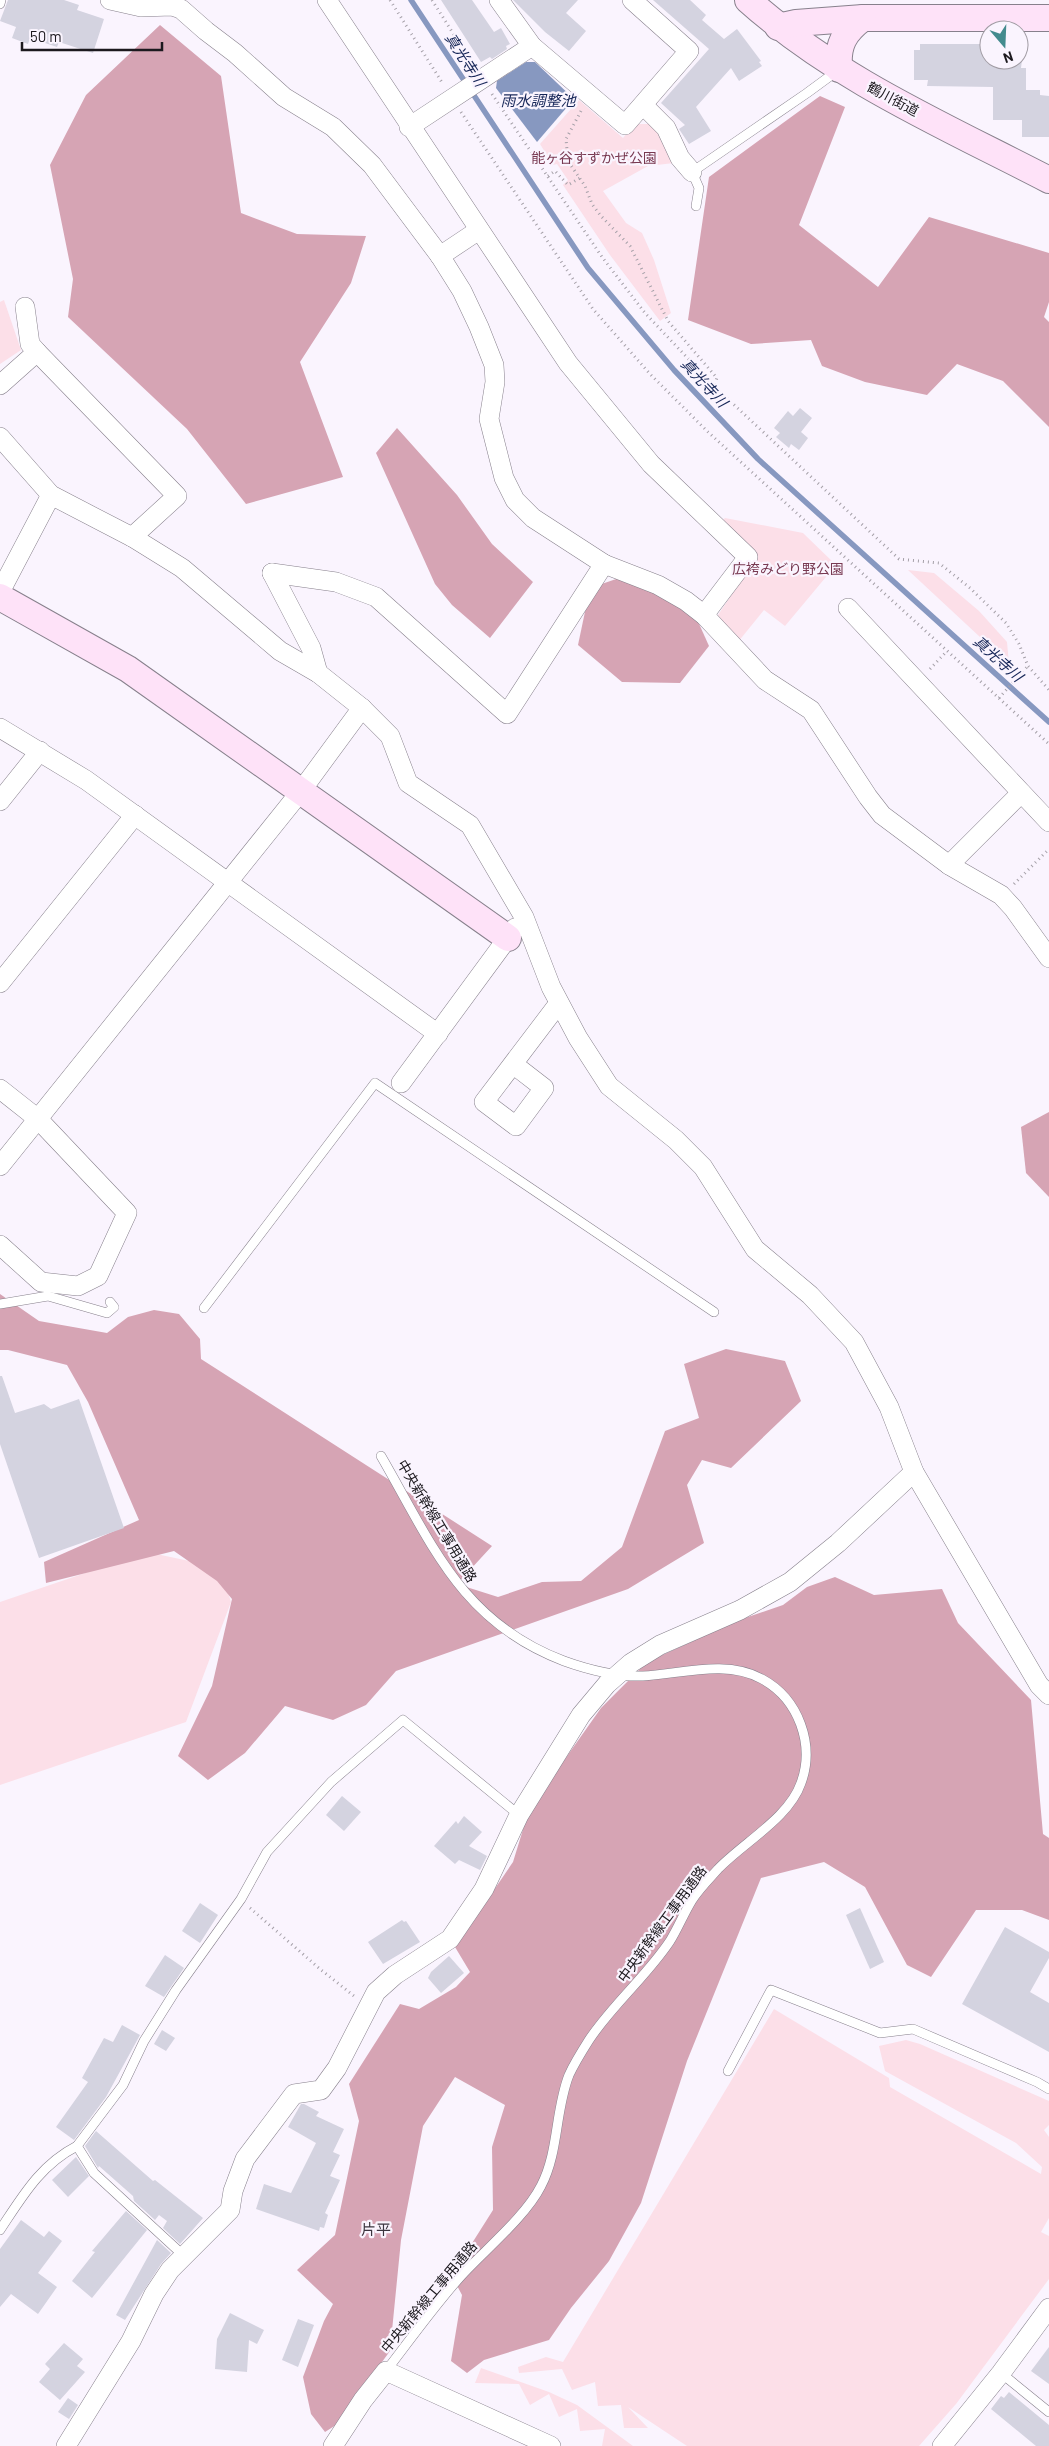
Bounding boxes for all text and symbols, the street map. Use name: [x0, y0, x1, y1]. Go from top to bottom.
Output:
scale bar: [22, 20, 162, 52]
north arrow: [979, 20, 1029, 70]
text: 50 m: [30, 27, 62, 45]
water label: 真光寺川: [442, 29, 491, 91]
text: N: [1001, 48, 1016, 67]
street label: 鶴川街道: [865, 78, 922, 119]
water label: 雨水調整池: [500, 91, 577, 109]
park label: 能ヶ谷すずかぜ公園: [531, 149, 657, 166]
water label: 真光寺川: [678, 354, 733, 412]
park label: 広袴みどり野公園: [732, 560, 844, 577]
water label: 真光寺川: [970, 631, 1028, 686]
street label: 中央新幹線工事用通路: [394, 1456, 481, 1585]
street label: 中央新幹線工事用通路: [614, 1862, 710, 1985]
district label: 片平: [361, 2220, 391, 2238]
street label: 中央新幹線工事用通路: [377, 2238, 480, 2356]

